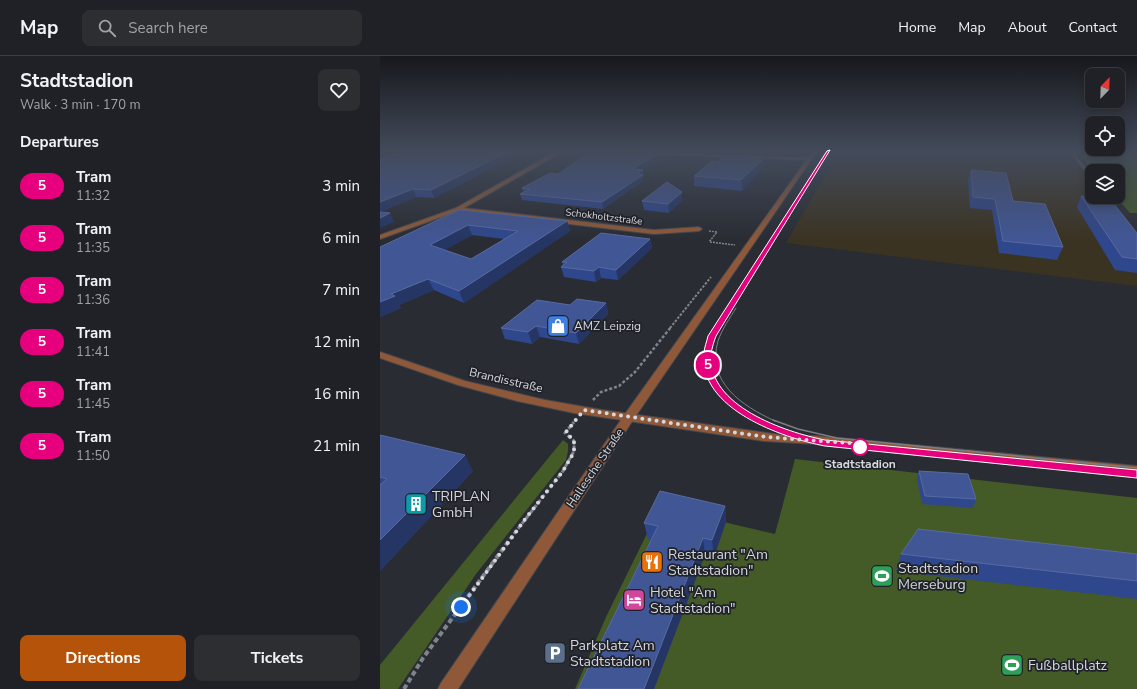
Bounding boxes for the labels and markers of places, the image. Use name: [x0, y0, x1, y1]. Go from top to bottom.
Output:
shop icon: AMZ Leipzig: [545, 313, 571, 339]
place label: AMZ Leipzig: [574, 318, 641, 334]
marker: Stadtstadion: [851, 438, 869, 456]
place label: Stadtstadion: [824, 456, 896, 472]
place label: TRIPLAN GmbH: [432, 487, 490, 522]
building icon: TRIPLAN GmbH: [403, 491, 429, 517]
place label: Restaurant "Am Stadtstadion": [668, 545, 768, 580]
restaurant icon: Restaurant "Am Stadtstadion": [639, 549, 665, 575]
place label: Stadtstadion Merseburg: [898, 559, 978, 594]
sports icon: Stadtstadion Merseburg: [869, 563, 895, 589]
place label: Hotel "Am Stadtstadion": [650, 583, 736, 618]
hotel icon: Hotel "Am Stadtstadion": [621, 587, 647, 613]
place label: Parkplatz Am Stadtstadion: [570, 636, 655, 671]
parking icon: Parkplatz Am Stadtstadion: [542, 640, 568, 666]
sports icon: Fußballplatz: [999, 652, 1025, 678]
place label: Fußballplatz: [1028, 656, 1107, 675]

